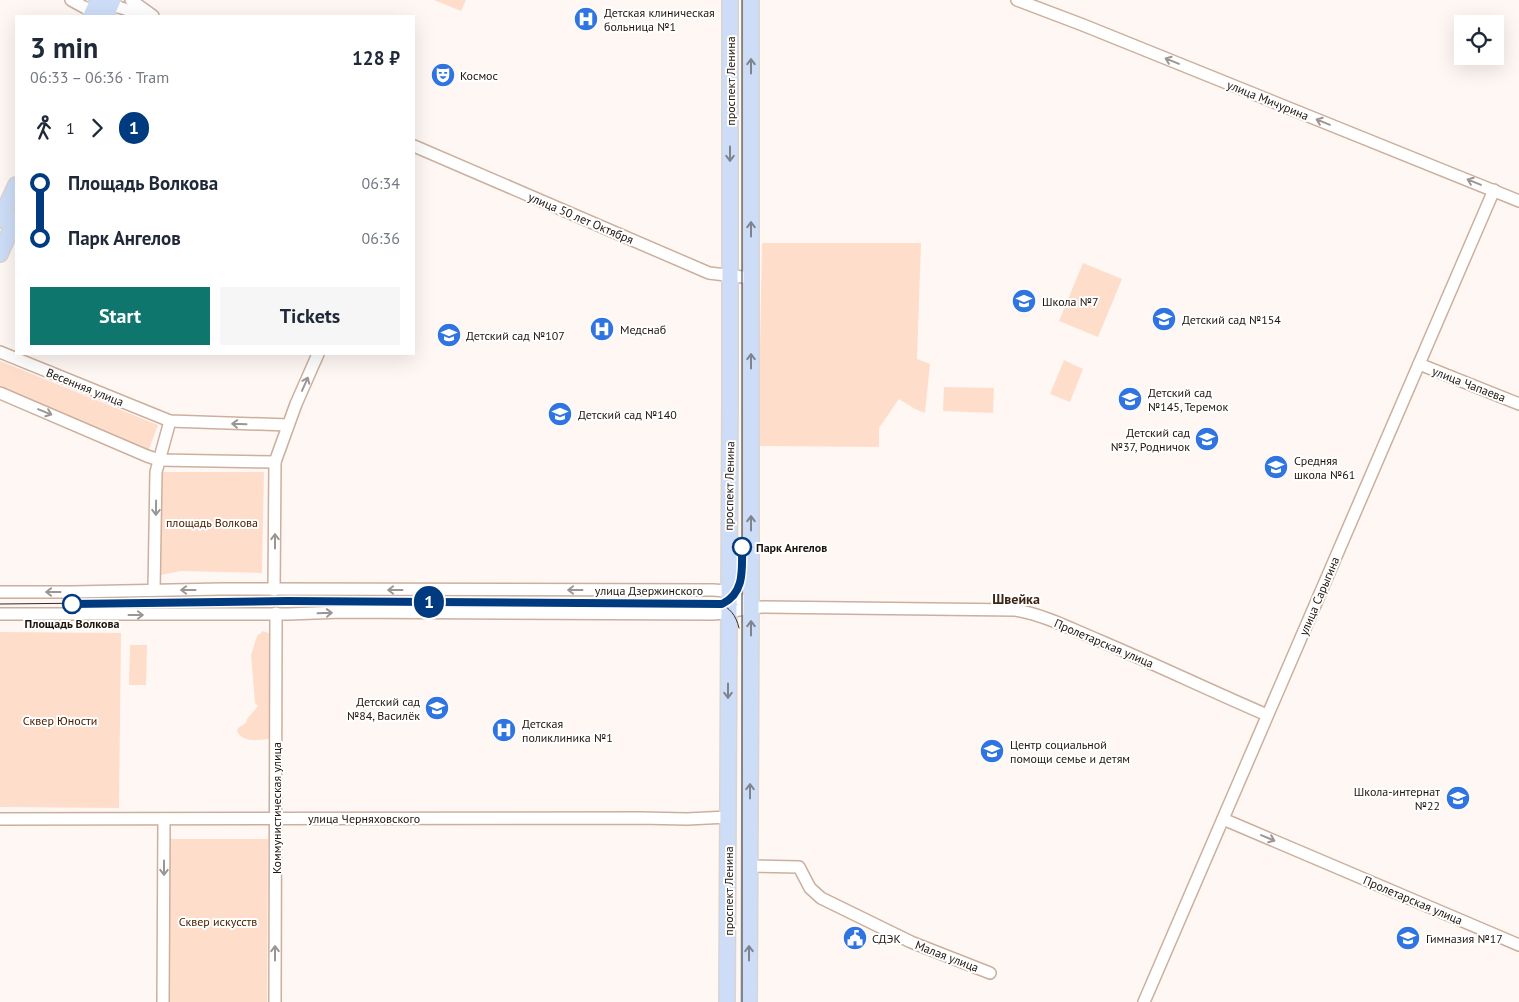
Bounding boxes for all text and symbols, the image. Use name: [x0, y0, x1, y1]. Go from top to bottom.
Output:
place label: Детская клиническая больница №1: [604, 5, 715, 34]
hospital icon: Детская клиническая больница №1: [573, 6, 599, 32]
map controls: [1454, 15, 1504, 65]
button: locate: [1454, 15, 1504, 65]
text: 3 min: [30, 29, 98, 66]
street label: проспект Ленина: [723, 36, 738, 126]
text: 128 ₽: [352, 46, 400, 70]
one-way arrow: [1165, 56, 1181, 65]
one-way arrow: [746, 59, 756, 75]
theatre icon: Космос: [430, 62, 456, 88]
text: 06:33 – 06:36 · Tram: [30, 67, 169, 87]
place label: Космос: [460, 68, 499, 83]
street label: улица Мичурина: [1225, 77, 1311, 123]
icon: walk: [30, 114, 58, 142]
icon: forward: [83, 114, 111, 142]
text: 1: [129, 116, 139, 139]
one-way arrow: [1316, 116, 1331, 126]
text: 1: [66, 118, 75, 138]
one-way arrow: [725, 145, 735, 161]
text: Площадь Волкова: [68, 171, 218, 195]
text: 06:34: [362, 173, 400, 193]
one-way arrow: [1467, 177, 1482, 187]
street label: улица 50 лет Октября: [526, 189, 636, 247]
one-way arrow: [746, 221, 756, 238]
text: Парк Ангелов: [68, 226, 181, 250]
text: 06:36: [362, 228, 400, 248]
button: Start: [30, 287, 210, 345]
button: Tickets: [220, 287, 400, 345]
school or university icon: Школа №7: [1011, 288, 1037, 314]
place label: Школа №7: [1042, 294, 1099, 309]
school or university icon: Детский сад №154: [1151, 306, 1177, 332]
place label: Детский сад №154: [1182, 312, 1281, 327]
hospital icon: Медснаб: [589, 316, 615, 342]
school or university icon: Детский сад №107: [436, 322, 462, 348]
place label: Медснаб: [620, 322, 666, 337]
place label: Детский сад №107: [466, 328, 565, 343]
one-way arrow: [746, 353, 756, 369]
street label: улица Чапаева: [1430, 363, 1508, 405]
street label: Весенняя улица: [44, 365, 126, 409]
one-way arrow: [301, 377, 310, 392]
place label: Детский сад №145, Теремок: [1148, 385, 1228, 414]
school or university icon: Детский сад №145, Теремок: [1117, 386, 1143, 412]
school or university icon: Детский сад №140: [547, 401, 573, 427]
one-way arrow: [37, 407, 52, 417]
place label: Детский сад №140: [578, 407, 677, 422]
one-way arrow: [231, 419, 247, 428]
place label: Детский сад №37, Родничок: [1111, 425, 1191, 454]
school or university icon: Детский сад №37, Родничок: [1194, 426, 1220, 452]
street label: проспект Ленина: [721, 441, 737, 531]
place label: Средняя школа №61: [1294, 453, 1355, 482]
school or university icon: Средняя школа №61: [1263, 454, 1289, 480]
one-way arrow: [151, 500, 161, 516]
park label: площадь Волкова: [166, 515, 258, 530]
one-way arrow: [746, 515, 756, 532]
one-way arrow: [270, 533, 280, 550]
marker: Парк Ангелов: [732, 537, 752, 557]
place label: Парк Ангелов: [756, 540, 827, 555]
street label: улица Сарыгина: [1296, 554, 1342, 638]
street label: улица Дзержинского: [595, 583, 703, 598]
one-way arrow: [180, 585, 196, 595]
one-way arrow: [387, 585, 403, 595]
one-way arrow: [567, 585, 583, 595]
line badge: 1: [413, 586, 445, 618]
one-way arrow: [45, 587, 62, 597]
text: 1: [424, 590, 434, 613]
district label: Швейка: [992, 590, 1040, 608]
marker: Площадь Волкова: [62, 594, 82, 614]
one-way arrow: [316, 608, 333, 618]
one-way arrow: [128, 610, 144, 619]
street label: Пролетарская улица: [1052, 615, 1156, 671]
place label: Площадь Волкова: [25, 616, 119, 631]
one-way arrow: [746, 621, 756, 637]
one-way arrow: [723, 682, 733, 699]
place label: Детский сад №84, Василёк: [347, 694, 421, 723]
school or university icon: Детский сад №84, Василёк: [424, 695, 450, 721]
park label: Сквер Юности: [23, 713, 97, 728]
place label: Детская поликлиника №1: [522, 716, 613, 745]
hospital icon: Детская поликлиника №1: [491, 717, 517, 743]
place label: Центр социальной помощи семье и детям: [1010, 737, 1130, 766]
school or university icon: Центр социальной помощи семье и детям: [979, 738, 1005, 764]
street label: Коммунистическая улица: [269, 742, 284, 874]
one-way arrow: [745, 783, 755, 800]
place label: Школа-интернат №22: [1354, 784, 1440, 813]
school or university icon: Школа-интернат №22: [1445, 785, 1471, 811]
street label: улица Черняховского: [308, 811, 420, 826]
one-way arrow: [1260, 834, 1275, 844]
street label: проспект Ленина: [721, 846, 736, 936]
one-way arrow: [159, 860, 169, 876]
street label: Пролетарская улица: [1361, 872, 1465, 928]
park label: Сквер искусств: [179, 914, 257, 929]
public building icon: СДЭК: [842, 925, 868, 951]
school or university icon: Гимназия №17: [1395, 925, 1421, 951]
place label: СДЭК: [872, 931, 901, 946]
place label: Гимназия №17: [1426, 931, 1503, 946]
street label: Малая улица: [913, 937, 981, 975]
one-way arrow: [270, 946, 280, 962]
one-way arrow: [744, 946, 754, 962]

